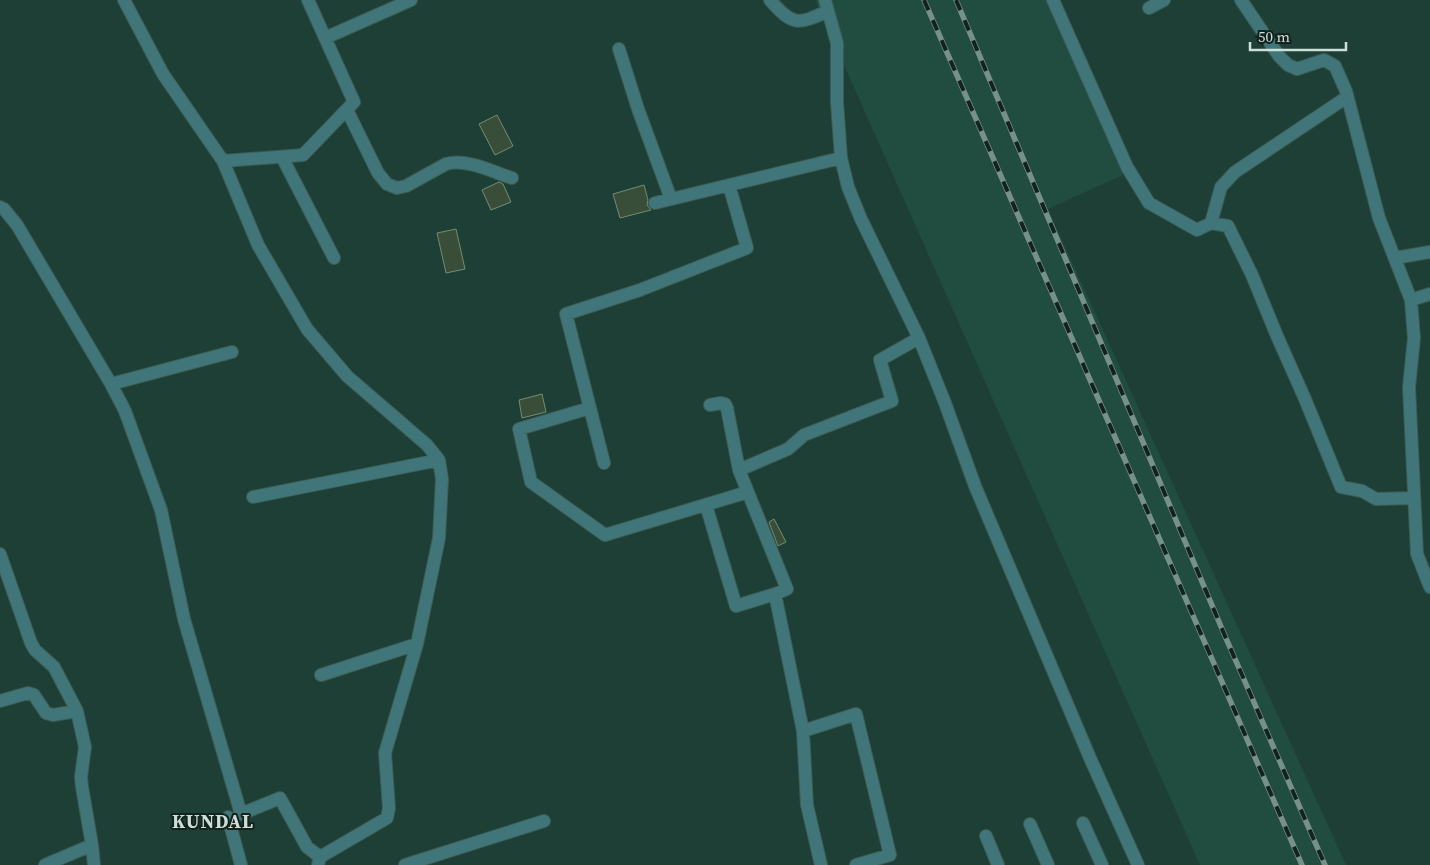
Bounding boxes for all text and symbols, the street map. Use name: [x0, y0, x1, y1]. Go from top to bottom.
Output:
scale bar: [1250, 20, 1346, 52]
text: 50 m: [1258, 26, 1290, 47]
district label: KUNDAL: [172, 808, 254, 834]

